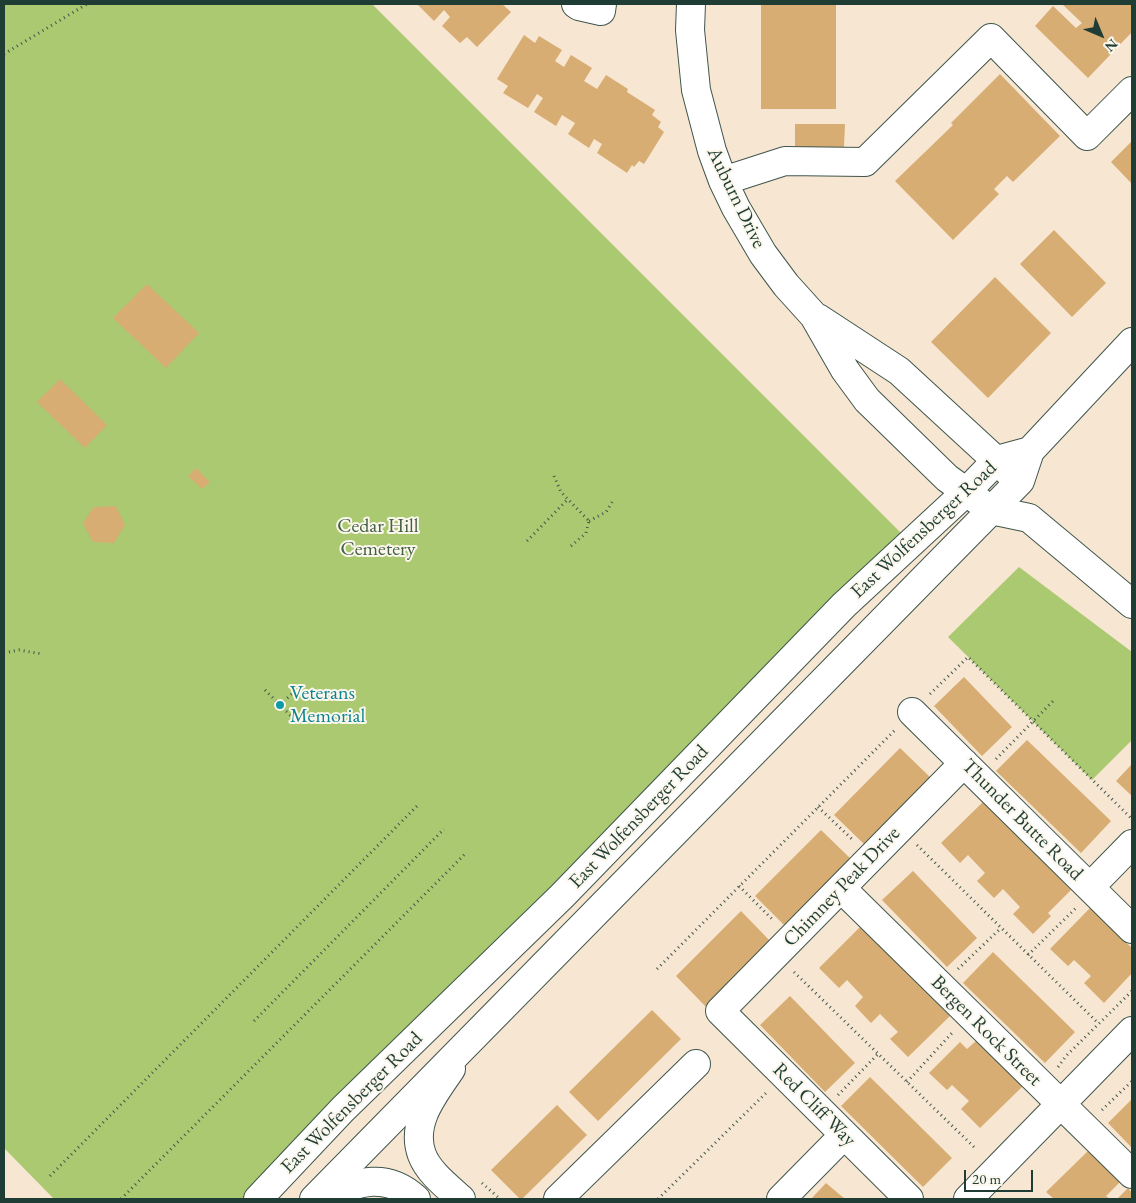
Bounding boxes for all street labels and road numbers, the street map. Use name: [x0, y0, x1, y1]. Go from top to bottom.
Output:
street label: Auburn Drive: [701, 144, 771, 252]
street label: East Wolfensberger Road: [846, 456, 1002, 604]
street label: East Wolfensberger Road: [564, 740, 714, 894]
street label: Thunder Butte Road: [956, 754, 1088, 886]
street label: Chimney Peak Drive: [778, 822, 906, 952]
street label: Bergen Rock Street: [926, 971, 1046, 1091]
street label: East Wolfensberger Road: [276, 1027, 428, 1179]
street label: Red Cliff Way: [767, 1058, 861, 1152]

